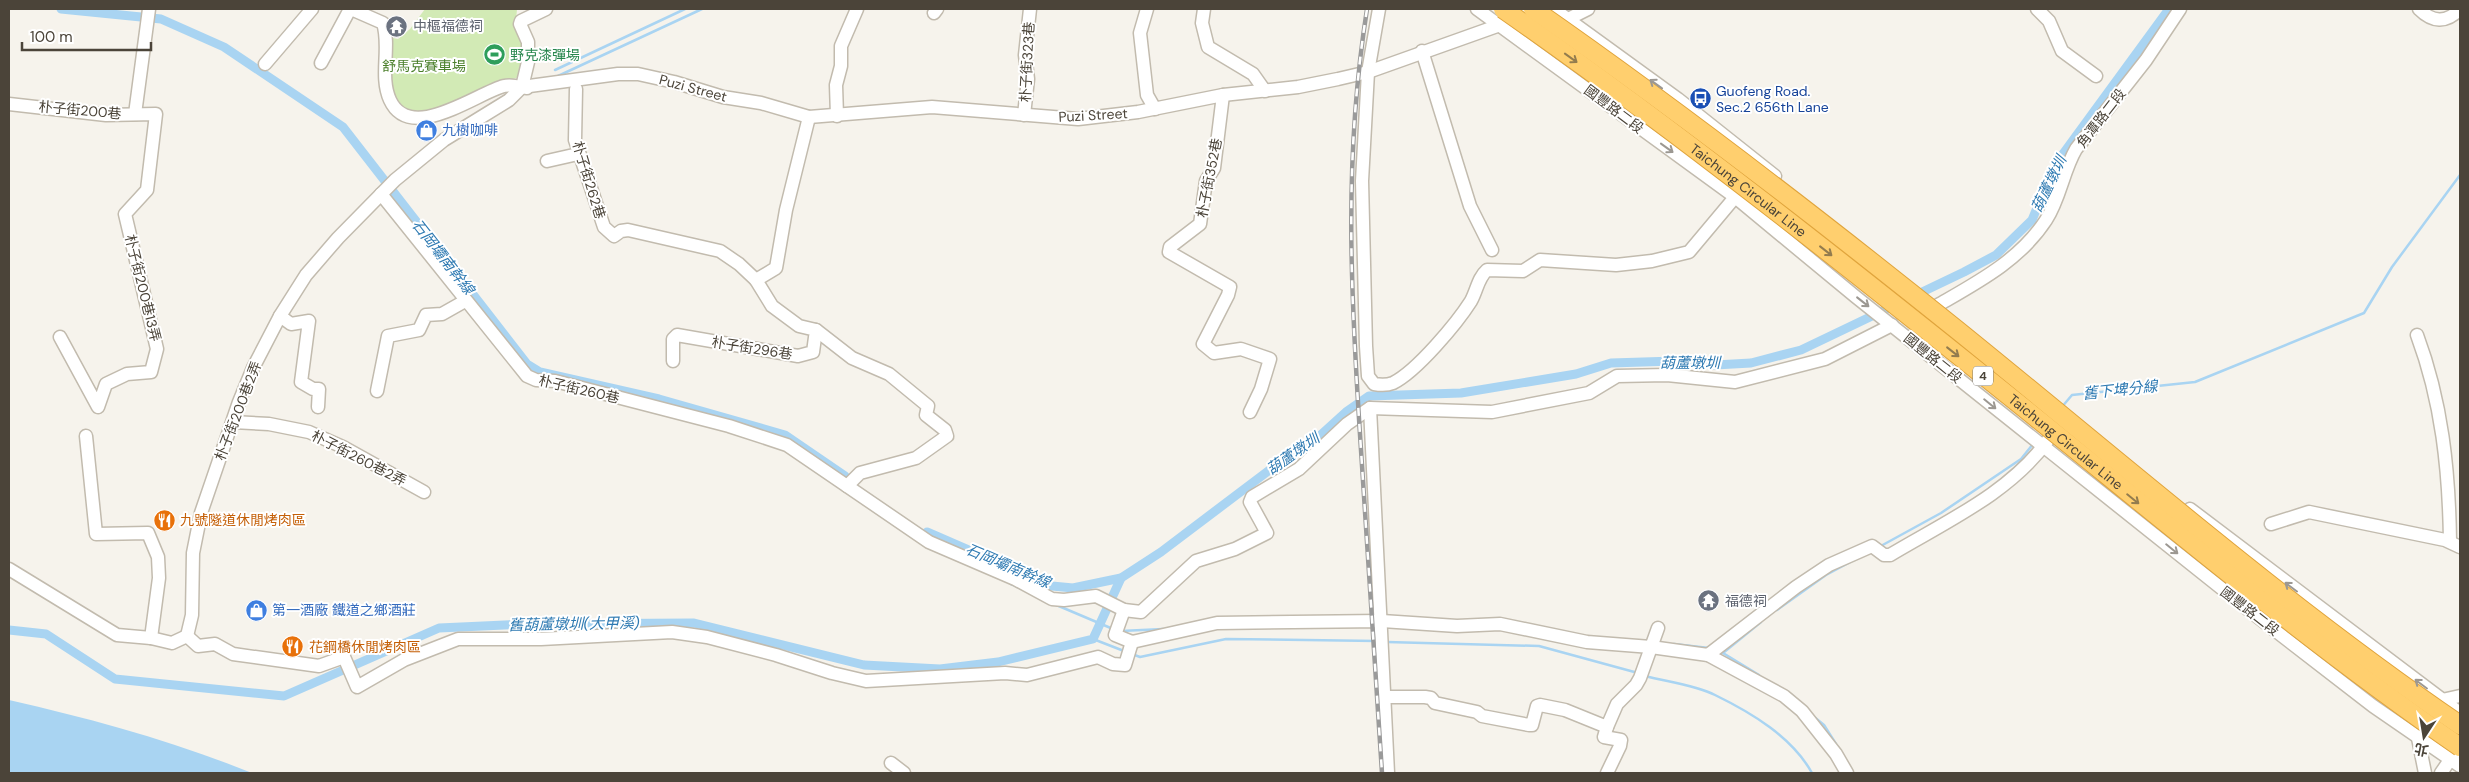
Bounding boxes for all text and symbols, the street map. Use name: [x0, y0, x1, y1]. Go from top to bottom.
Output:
temple icon: 中樞福德祠: [385, 14, 409, 38]
place label: 中樞福德祠: [413, 17, 483, 35]
scale bar: [22, 20, 151, 52]
street label: 朴子街323巷: [1016, 21, 1038, 103]
text: 100 m: [30, 27, 73, 47]
sports icon: 野克漆彈場: [482, 43, 506, 67]
place label: 野克漆彈場: [510, 46, 580, 64]
one-way arrow: [1564, 53, 1578, 63]
park label: 舒馬克賽車場: [382, 57, 466, 75]
street label: Puzi Street: [657, 70, 729, 106]
one-way arrow: [1650, 78, 1664, 89]
street label: 國豐路二段: [1581, 81, 1647, 137]
place label: Guofeng Road. Sec.2 656th Lane: [1716, 82, 1829, 116]
street label: 角潭路二段: [2072, 85, 2130, 151]
bus stop icon: Guofeng Road. Sec.2 656th Lane: [1688, 87, 1712, 111]
street label: 朴子街200巷: [38, 97, 122, 123]
street label: Puzi Street: [1058, 104, 1128, 126]
shop icon: 九樹咖啡: [414, 118, 438, 142]
place label: 九樹咖啡: [442, 121, 498, 139]
street label: 朴子街352巷: [1192, 137, 1226, 219]
street label: 朴子街262巷: [569, 139, 609, 221]
street label: Taichung Circular Line: [1686, 140, 1810, 241]
one-way arrow: [1660, 142, 1673, 153]
water label: 葫蘆墩圳: [2027, 151, 2072, 215]
water label: 石岡壩南幹線: [407, 215, 480, 300]
street label: 朴子街200巷13弄: [121, 233, 165, 343]
one-way arrow: [1819, 245, 1832, 256]
one-way arrow: [1856, 297, 1869, 308]
street label: 國豐路二段: [1900, 329, 1966, 387]
street label: 朴子街296巷: [710, 333, 794, 363]
one-way arrow: [1946, 347, 1960, 357]
water label: 葫蘆墩圳: [1660, 353, 1722, 373]
street label: 朴子街200巷2弄: [211, 359, 265, 463]
road number: 4: [1973, 366, 1993, 386]
street label: 朴子街260巷: [537, 371, 621, 407]
water label: 舊下埤分線: [2082, 376, 2160, 404]
street label: Taichung Circular Line: [2005, 390, 2127, 494]
one-way arrow: [1983, 398, 1996, 409]
street label: 朴子街260巷2弄: [308, 426, 410, 490]
water label: 葫蘆墩圳: [1263, 427, 1325, 479]
one-way arrow: [2127, 493, 2140, 504]
restaurant icon: 九號隧道休閒烤肉區: [152, 508, 176, 532]
place label: 九號隧道休閒烤肉區: [180, 511, 306, 529]
water label: 石岡壩南幹線: [963, 539, 1055, 594]
one-way arrow: [2165, 543, 2178, 554]
one-way arrow: [2285, 581, 2298, 592]
street label: 國豐路二段: [2217, 582, 2283, 640]
temple icon: 福德祠: [1697, 589, 1721, 613]
place label: 福德祠: [1725, 592, 1767, 610]
shop icon: 第一酒廠 鐵道之鄉酒莊: [244, 598, 268, 622]
place label: 第一酒廠 鐵道之鄉酒莊: [272, 601, 416, 619]
water label: 舊葫蘆墩圳(大甲溪): [508, 613, 640, 635]
restaurant icon: 花鋼橋休閒烤肉區: [281, 635, 305, 659]
place label: 花鋼橋休閒烤肉區: [309, 638, 421, 656]
one-way arrow: [2414, 679, 2428, 689]
north arrow: [2399, 712, 2449, 762]
text: 北: [2413, 739, 2430, 760]

